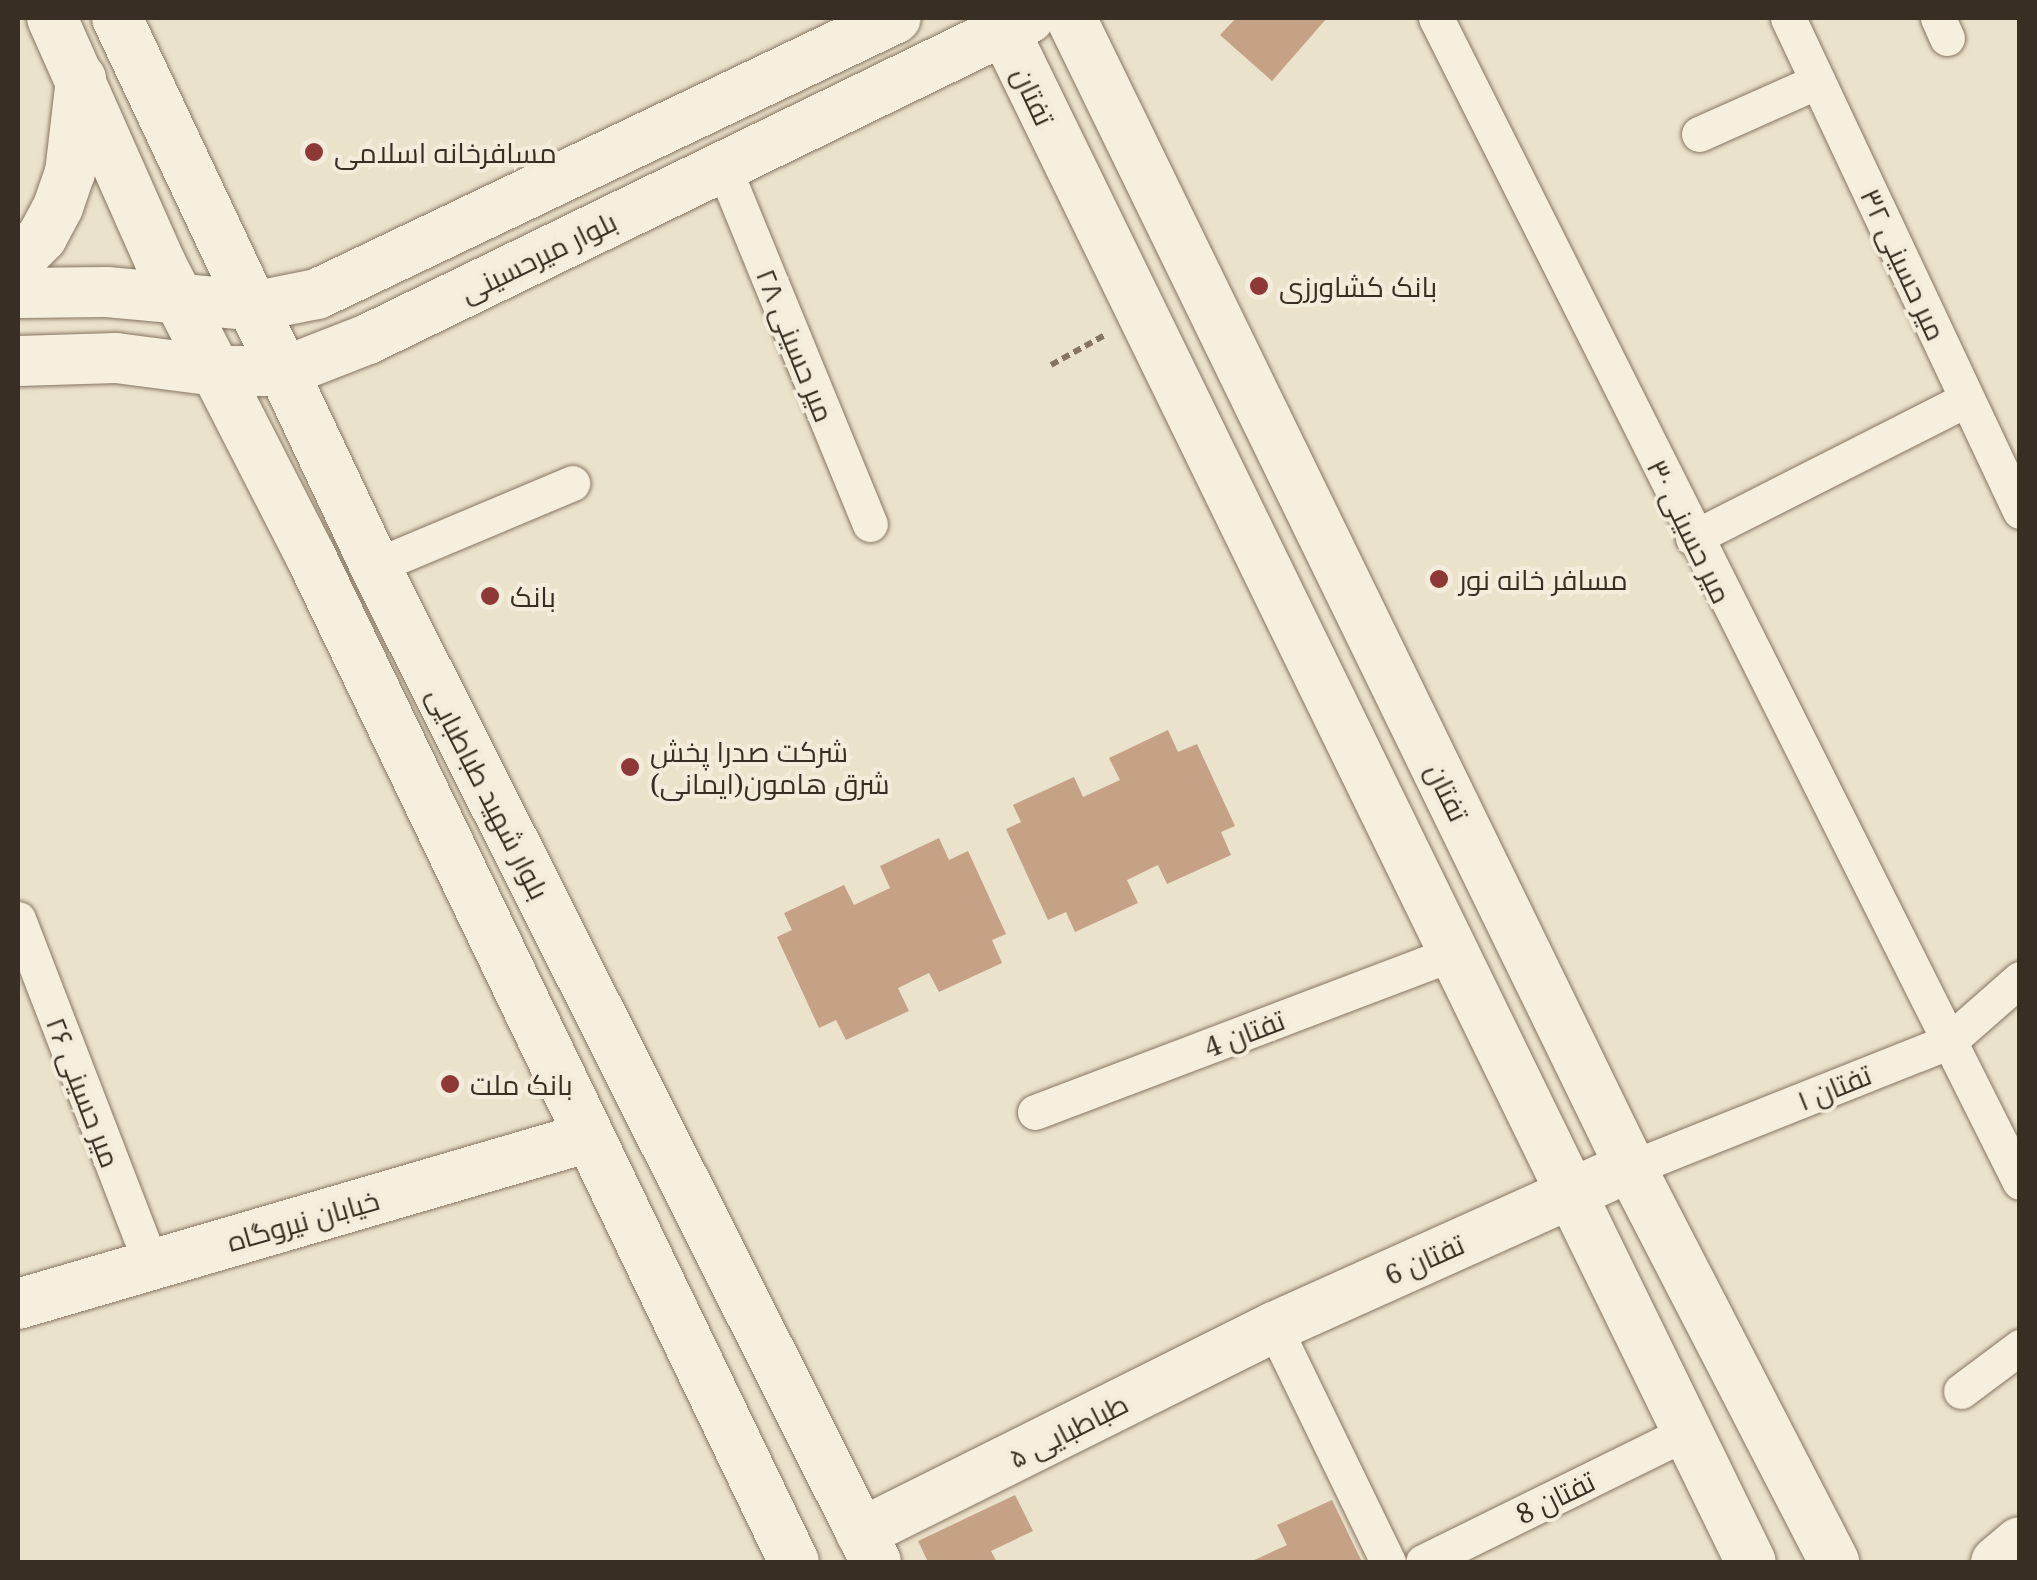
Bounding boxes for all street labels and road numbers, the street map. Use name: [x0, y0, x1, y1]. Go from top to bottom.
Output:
street label: تفتان: [1006, 61, 1062, 131]
street label: میر حسینی ۳۲: [1854, 183, 1954, 345]
street label: بلوار میرحسینی: [454, 204, 622, 308]
street label: میر حسینی ۲۸: [750, 263, 842, 427]
street label: میر حسینی ۳۰: [1641, 454, 1739, 608]
street label: بلوار شهید طباطبایی: [421, 681, 557, 905]
street label: تفتان: [1420, 757, 1476, 827]
street label: تفتان 4: [1199, 1002, 1289, 1064]
street label: میر حسینی ۲۶: [40, 1012, 128, 1172]
street label: تفتان ۱: [1792, 1057, 1876, 1117]
street label: خیابان نیروگاه: [223, 1182, 383, 1258]
street label: تفتان 6: [1379, 1227, 1469, 1291]
street label: طباطبایی ۵: [1003, 1386, 1133, 1474]
street label: تفتان 8: [1510, 1464, 1600, 1530]

